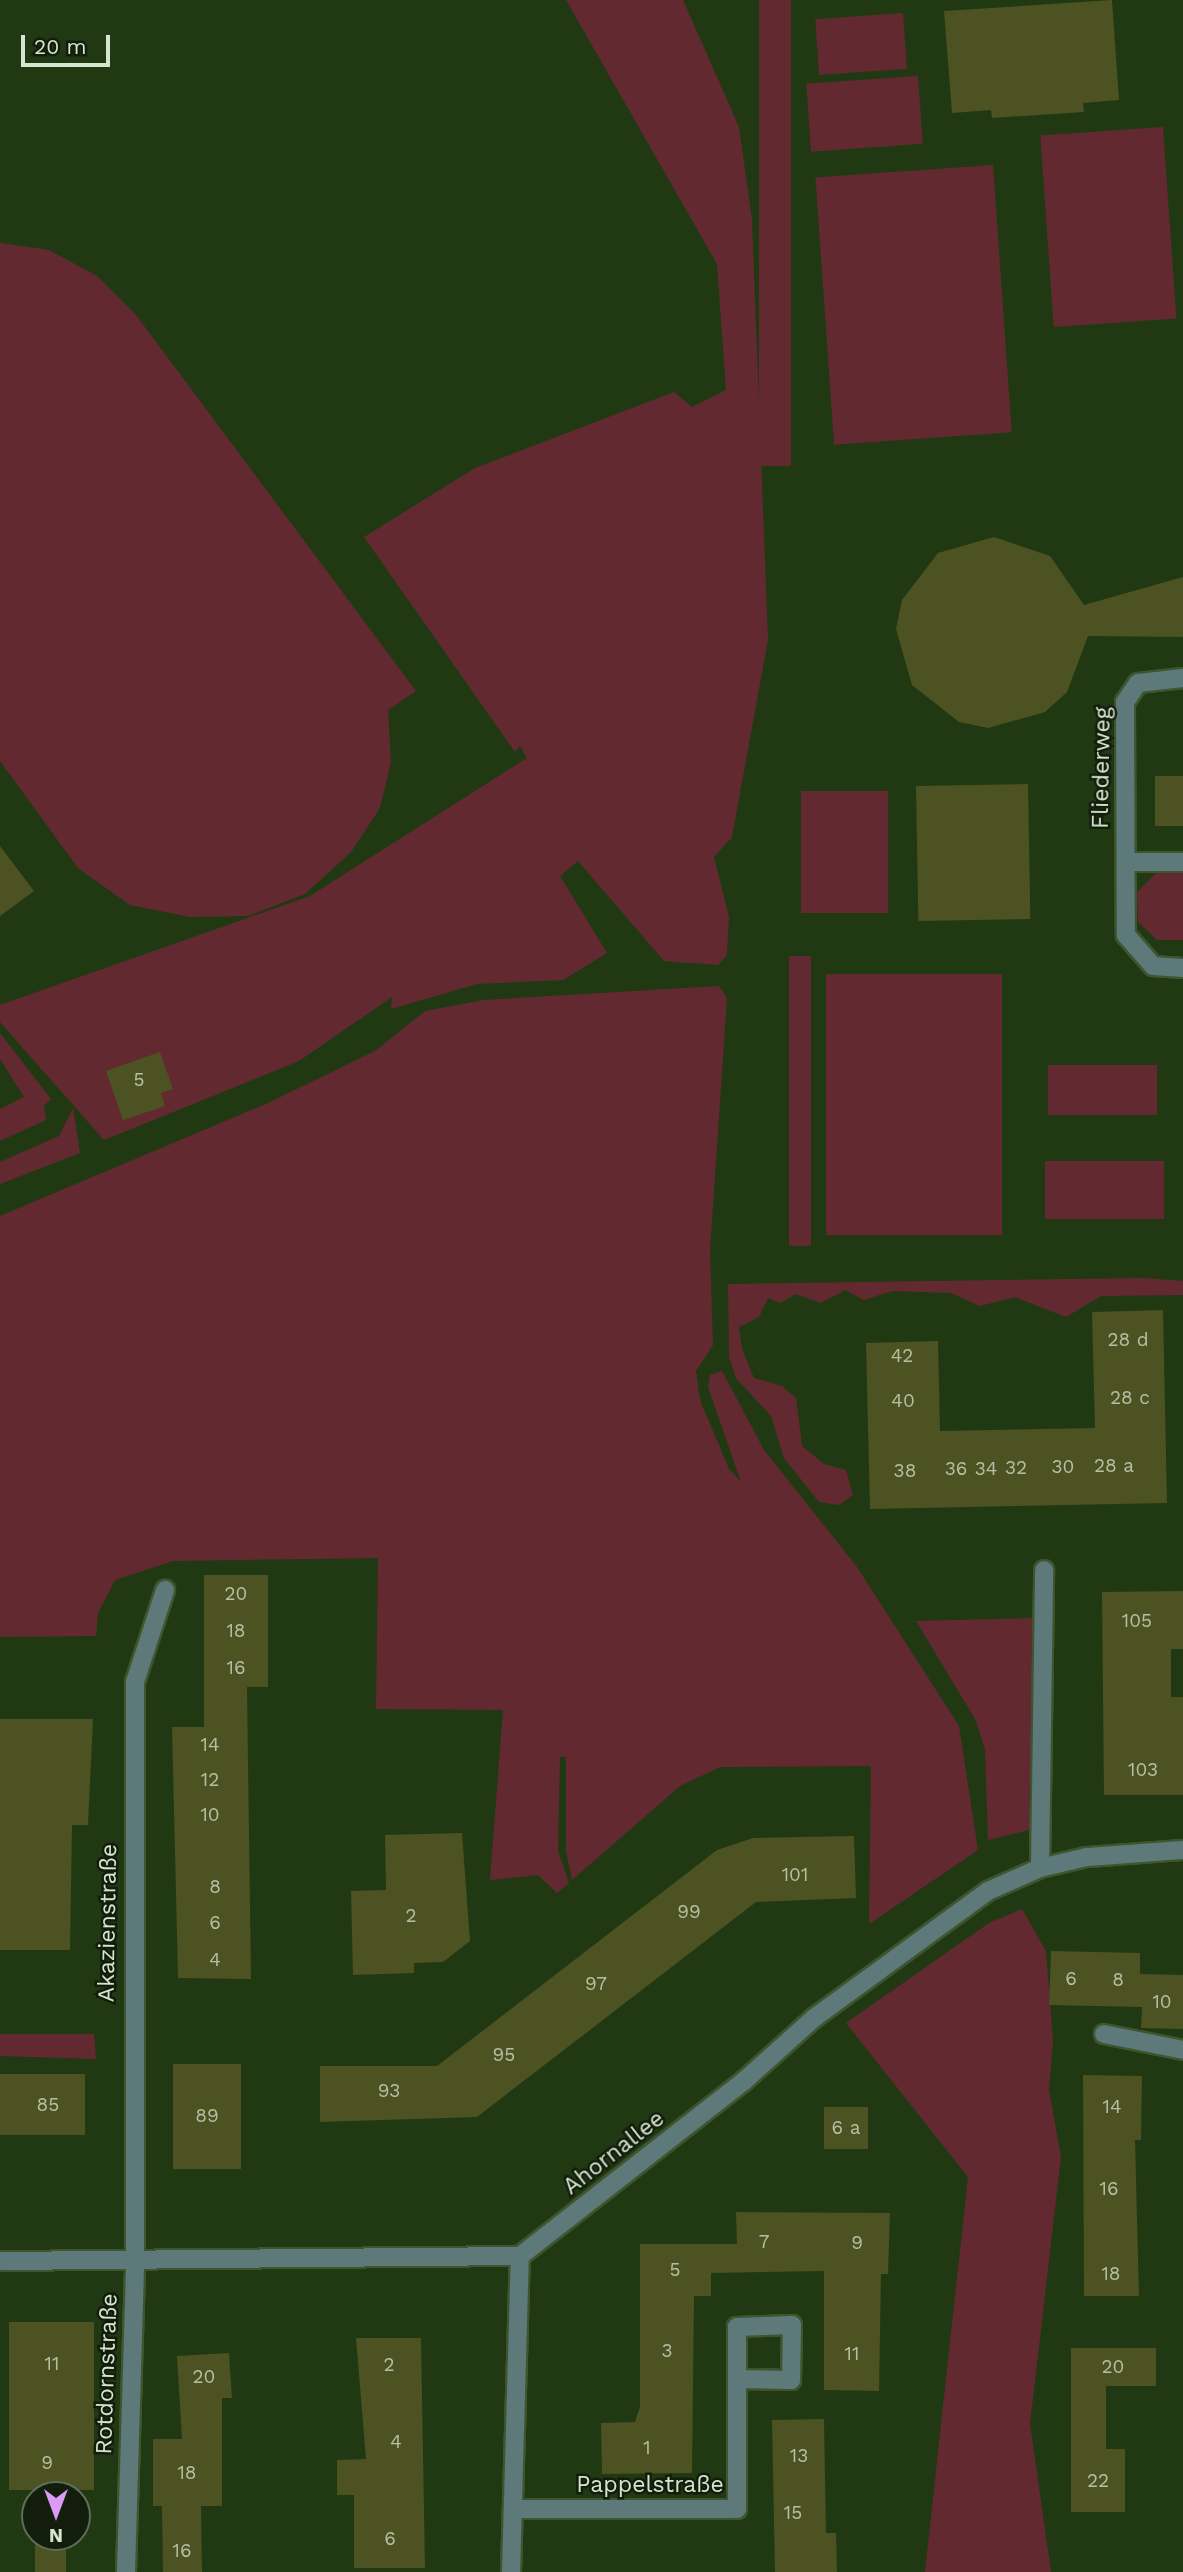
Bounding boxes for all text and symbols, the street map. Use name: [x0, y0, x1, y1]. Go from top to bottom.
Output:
scale bar: [24, 21, 114, 65]
text: 20 m: [34, 34, 86, 59]
street label: Fliederweg: [1087, 707, 1117, 829]
house number: 5: [133, 1069, 145, 1091]
house number: 28 d: [1107, 1329, 1149, 1351]
house number: 42: [891, 1345, 913, 1367]
house number: 28 c: [1110, 1387, 1150, 1409]
house number: 40: [891, 1390, 915, 1412]
house number: 28 a: [1094, 1455, 1134, 1477]
house number: 30: [1052, 1456, 1074, 1478]
house number: 32: [1005, 1457, 1027, 1479]
house number: 36: [945, 1458, 967, 1480]
house number: 34: [975, 1458, 997, 1480]
house number: 38: [894, 1460, 916, 1482]
house number: 20: [225, 1583, 247, 1605]
house number: 105: [1122, 1610, 1152, 1632]
house number: 18: [226, 1620, 246, 1642]
house number: 16: [227, 1657, 245, 1679]
house number: 14: [200, 1734, 220, 1756]
house number: 103: [1128, 1759, 1158, 1781]
house number: 12: [201, 1769, 219, 1791]
house number: 10: [200, 1804, 220, 1826]
street label: Akazienstraße: [93, 1844, 123, 2002]
house number: 101: [782, 1864, 808, 1886]
house number: 8: [209, 1876, 221, 1898]
house number: 99: [677, 1901, 701, 1923]
house number: 2: [405, 1905, 417, 1927]
house number: 6: [209, 1912, 221, 1934]
house number: 4: [209, 1949, 221, 1971]
house number: 6: [1065, 1968, 1077, 1990]
house number: 8: [1112, 1969, 1124, 1991]
house number: 97: [585, 1973, 607, 1995]
house number: 10: [1152, 1991, 1172, 2013]
house number: 95: [493, 2044, 515, 2066]
house number: 93: [378, 2080, 400, 2102]
house number: 85: [37, 2094, 59, 2116]
house number: 14: [1102, 2096, 1122, 2118]
house number: 89: [195, 2105, 219, 2127]
street label: Ahornallee: [558, 2105, 670, 2201]
house number: 6 a: [832, 2117, 860, 2139]
house number: 16: [1100, 2178, 1118, 2200]
house number: 7: [759, 2231, 769, 2253]
house number: 9: [851, 2232, 863, 2254]
house number: 5: [669, 2259, 681, 2281]
house number: 18: [1101, 2263, 1121, 2285]
street label: Rotdornstraße: [90, 2293, 124, 2455]
house number: 3: [661, 2340, 673, 2362]
house number: 11: [845, 2343, 859, 2365]
house number: 11: [45, 2353, 59, 2375]
house number: 2: [383, 2354, 395, 2376]
house number: 20: [1102, 2356, 1124, 2378]
house number: 20: [193, 2366, 215, 2388]
house number: 4: [390, 2431, 402, 2453]
house number: 1: [643, 2437, 651, 2459]
house number: 13: [790, 2445, 808, 2467]
house number: 9: [41, 2452, 53, 2474]
house number: 18: [177, 2462, 197, 2484]
house number: 22: [1087, 2470, 1109, 2492]
street label: Pappelstraße: [576, 2471, 724, 2499]
north arrow: [21, 2481, 91, 2551]
house number: 15: [784, 2502, 802, 2524]
text: N: [49, 2524, 63, 2547]
house number: 6: [384, 2528, 396, 2550]
house number: 16: [173, 2540, 191, 2562]

